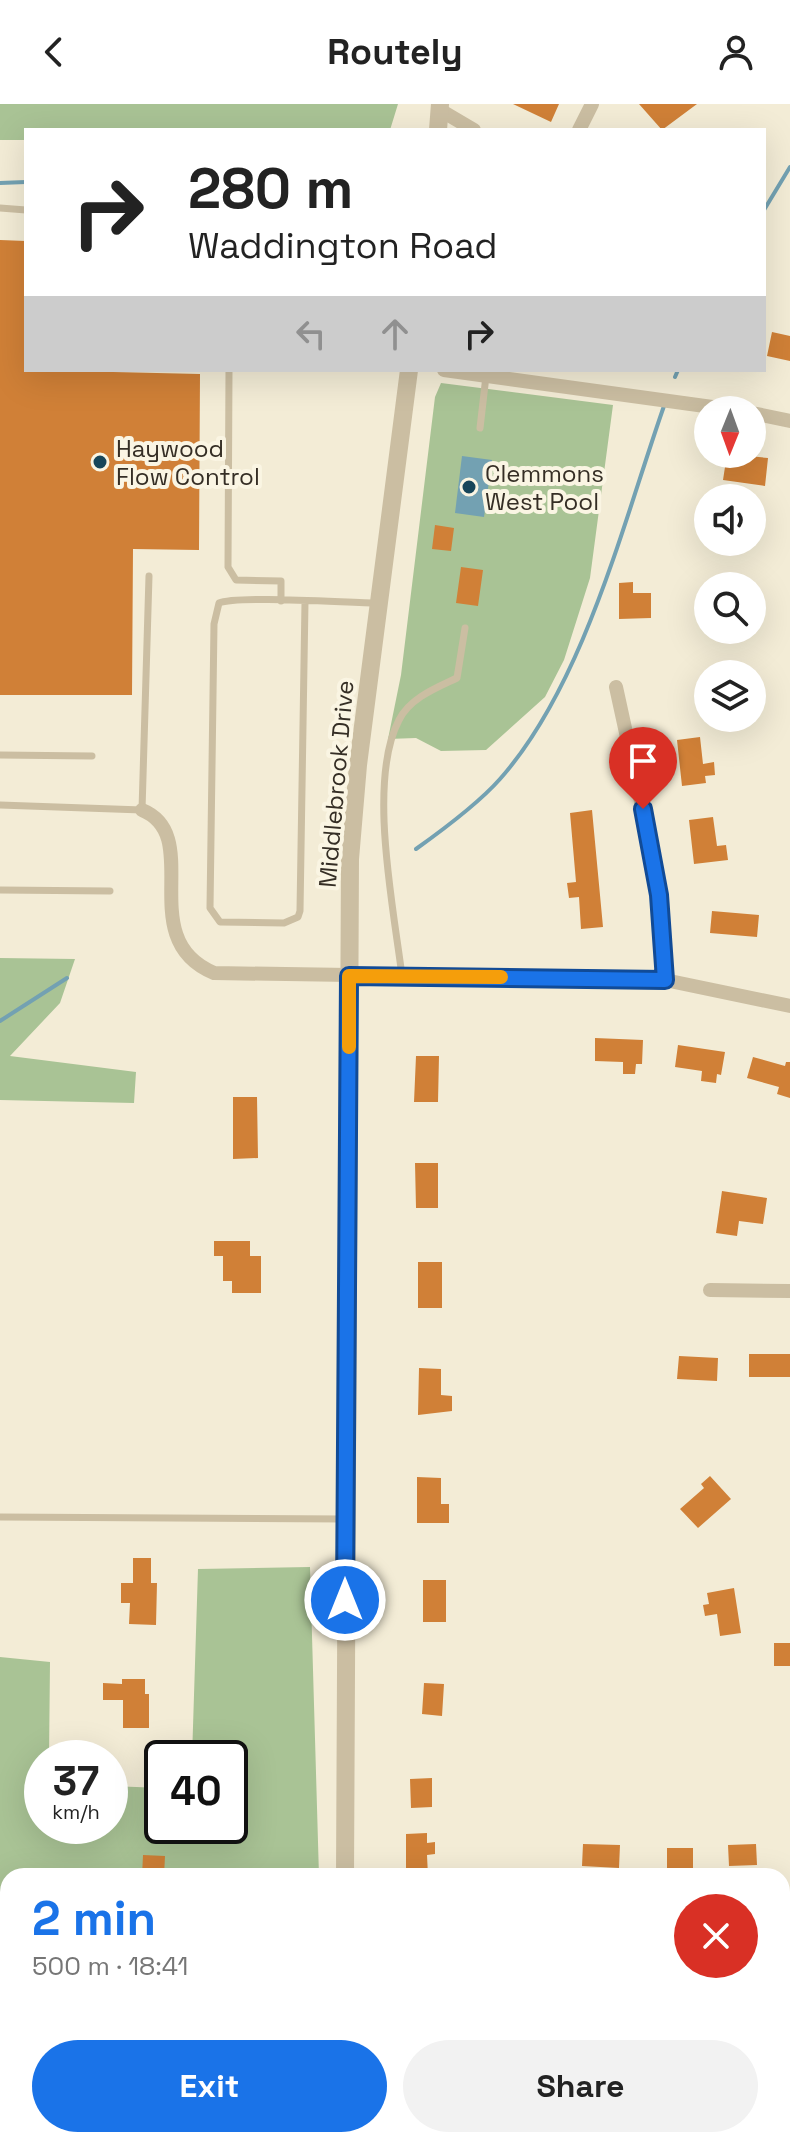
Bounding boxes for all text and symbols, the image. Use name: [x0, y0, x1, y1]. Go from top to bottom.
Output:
text: Routely: [327, 29, 463, 75]
icon: back: [32, 30, 76, 74]
icon: person: [714, 30, 758, 74]
text: 280 m: [188, 153, 353, 224]
icon: right: [56, 160, 160, 264]
text: Waddington Road: [188, 223, 498, 269]
icon: left: [289, 312, 333, 356]
icon: ahead: [373, 312, 417, 356]
icon: right: [457, 312, 501, 356]
north arrow: [694, 396, 766, 468]
map controls: [694, 396, 766, 732]
place label: Haywood Flow Control: [116, 433, 260, 492]
marker: Haywood Flow Control: [91, 453, 109, 471]
place label: Clemmons West Pool: [485, 458, 604, 517]
marker: Clemmons West Pool: [460, 478, 478, 496]
button: sound: [694, 484, 766, 556]
button: search: [694, 572, 766, 644]
button: layers: [694, 660, 766, 732]
street label: Middlebrook Drive: [311, 679, 361, 889]
pin: [609, 727, 677, 809]
icon: arrive: [621, 739, 665, 783]
position arrow: [303, 1558, 387, 1642]
speed limit sign: 40: [144, 1740, 248, 1844]
text: 37: [53, 1756, 99, 1807]
text: km/h: [52, 1799, 100, 1825]
text: 2 min: [32, 1888, 156, 1949]
button: close: [674, 1894, 758, 1978]
text: 500 m · 18:41: [32, 1949, 188, 1983]
button: Exit: [32, 2040, 387, 2132]
button: Share: [403, 2040, 758, 2132]

